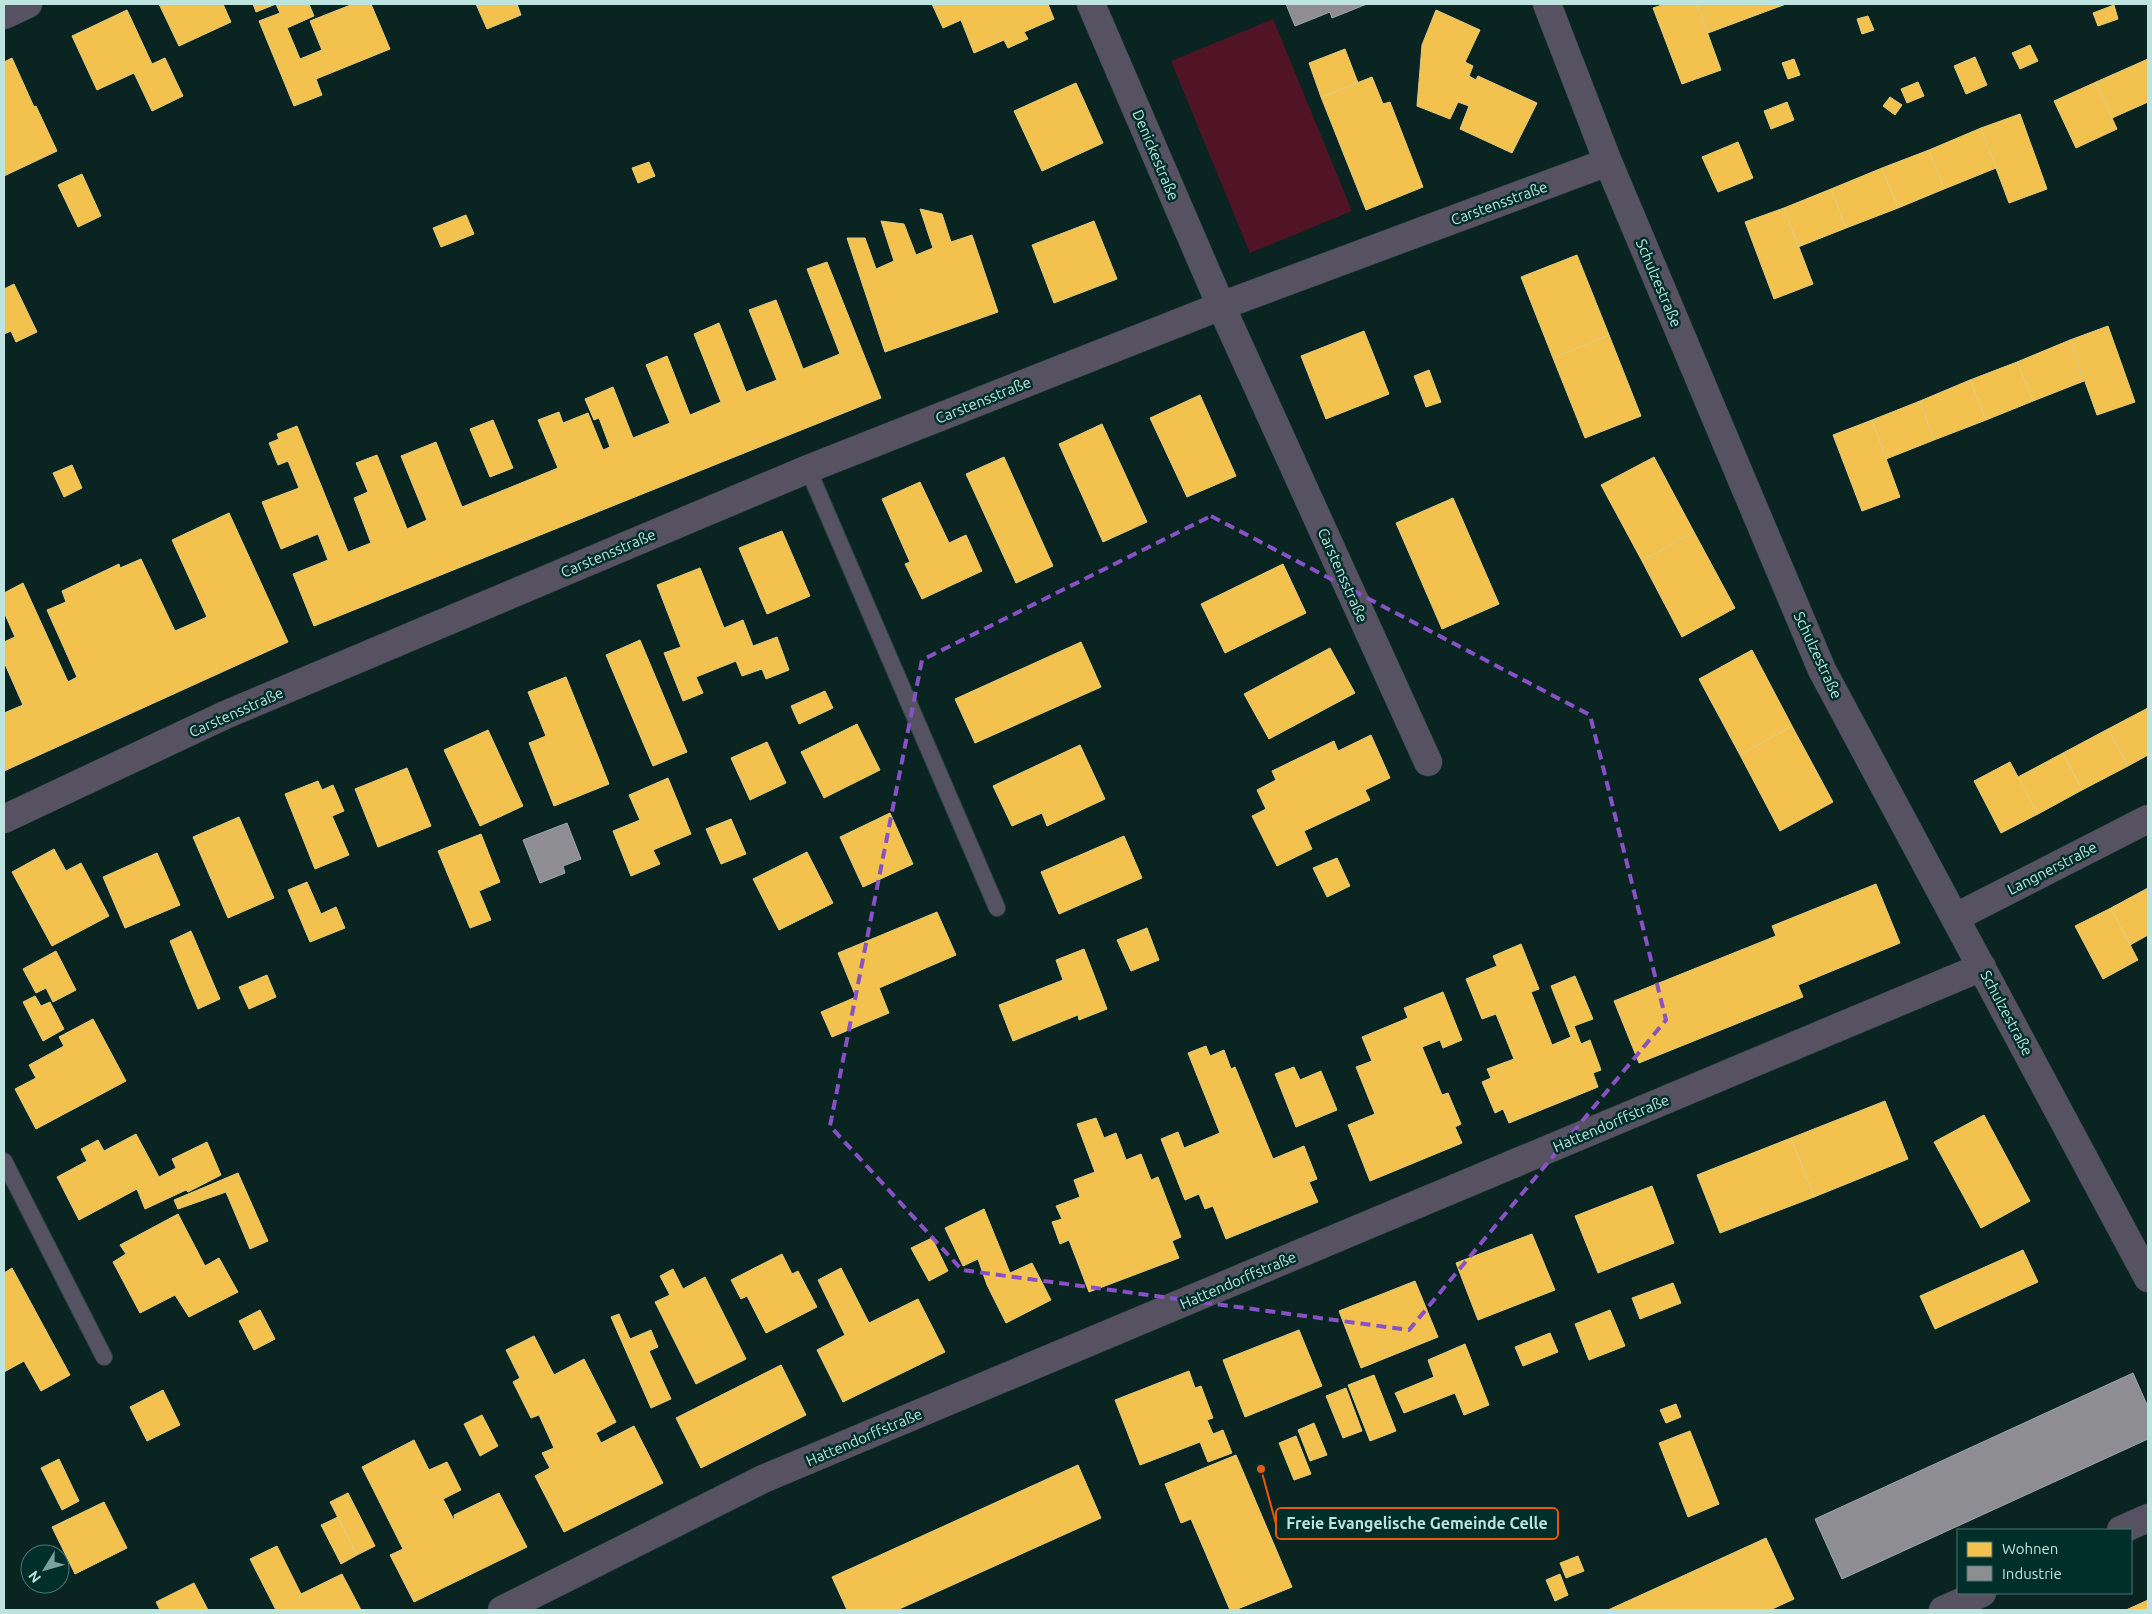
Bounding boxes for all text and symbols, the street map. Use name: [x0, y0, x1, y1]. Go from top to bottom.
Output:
street label: Denickestraße: [1129, 107, 1183, 203]
street label: Carstensstraße: [1448, 178, 1550, 228]
street label: Schulzestraße: [1633, 236, 1685, 330]
street label: Carstensstraße: [933, 373, 1033, 427]
street label: Carstensstraße: [558, 525, 658, 581]
street label: Carstensstraße: [1315, 525, 1371, 625]
street label: Schulzestraße: [1790, 609, 1846, 701]
street label: Carstensstraße: [186, 684, 286, 740]
street label: Langnerstraße: [2004, 838, 2100, 898]
street label: Schulzestraße: [1977, 967, 2037, 1059]
street label: Hattendorffstraße: [1550, 1091, 1672, 1155]
street label: Hattendorffstraße: [1177, 1248, 1299, 1312]
street label: Hattendorffstraße: [803, 1405, 925, 1469]
callout: Freie Evangelische Gemeinde Celle: [1276, 1508, 1558, 1539]
text: Freie Evangelische Gemeinde Celle: [1286, 1514, 1548, 1532]
legend: [1957, 1529, 2132, 1594]
text: Wohnen: [2002, 1540, 2058, 1557]
north arrow: [20, 1544, 70, 1594]
text: Industrie: [2002, 1565, 2062, 1582]
text: N: [25, 1568, 44, 1586]

